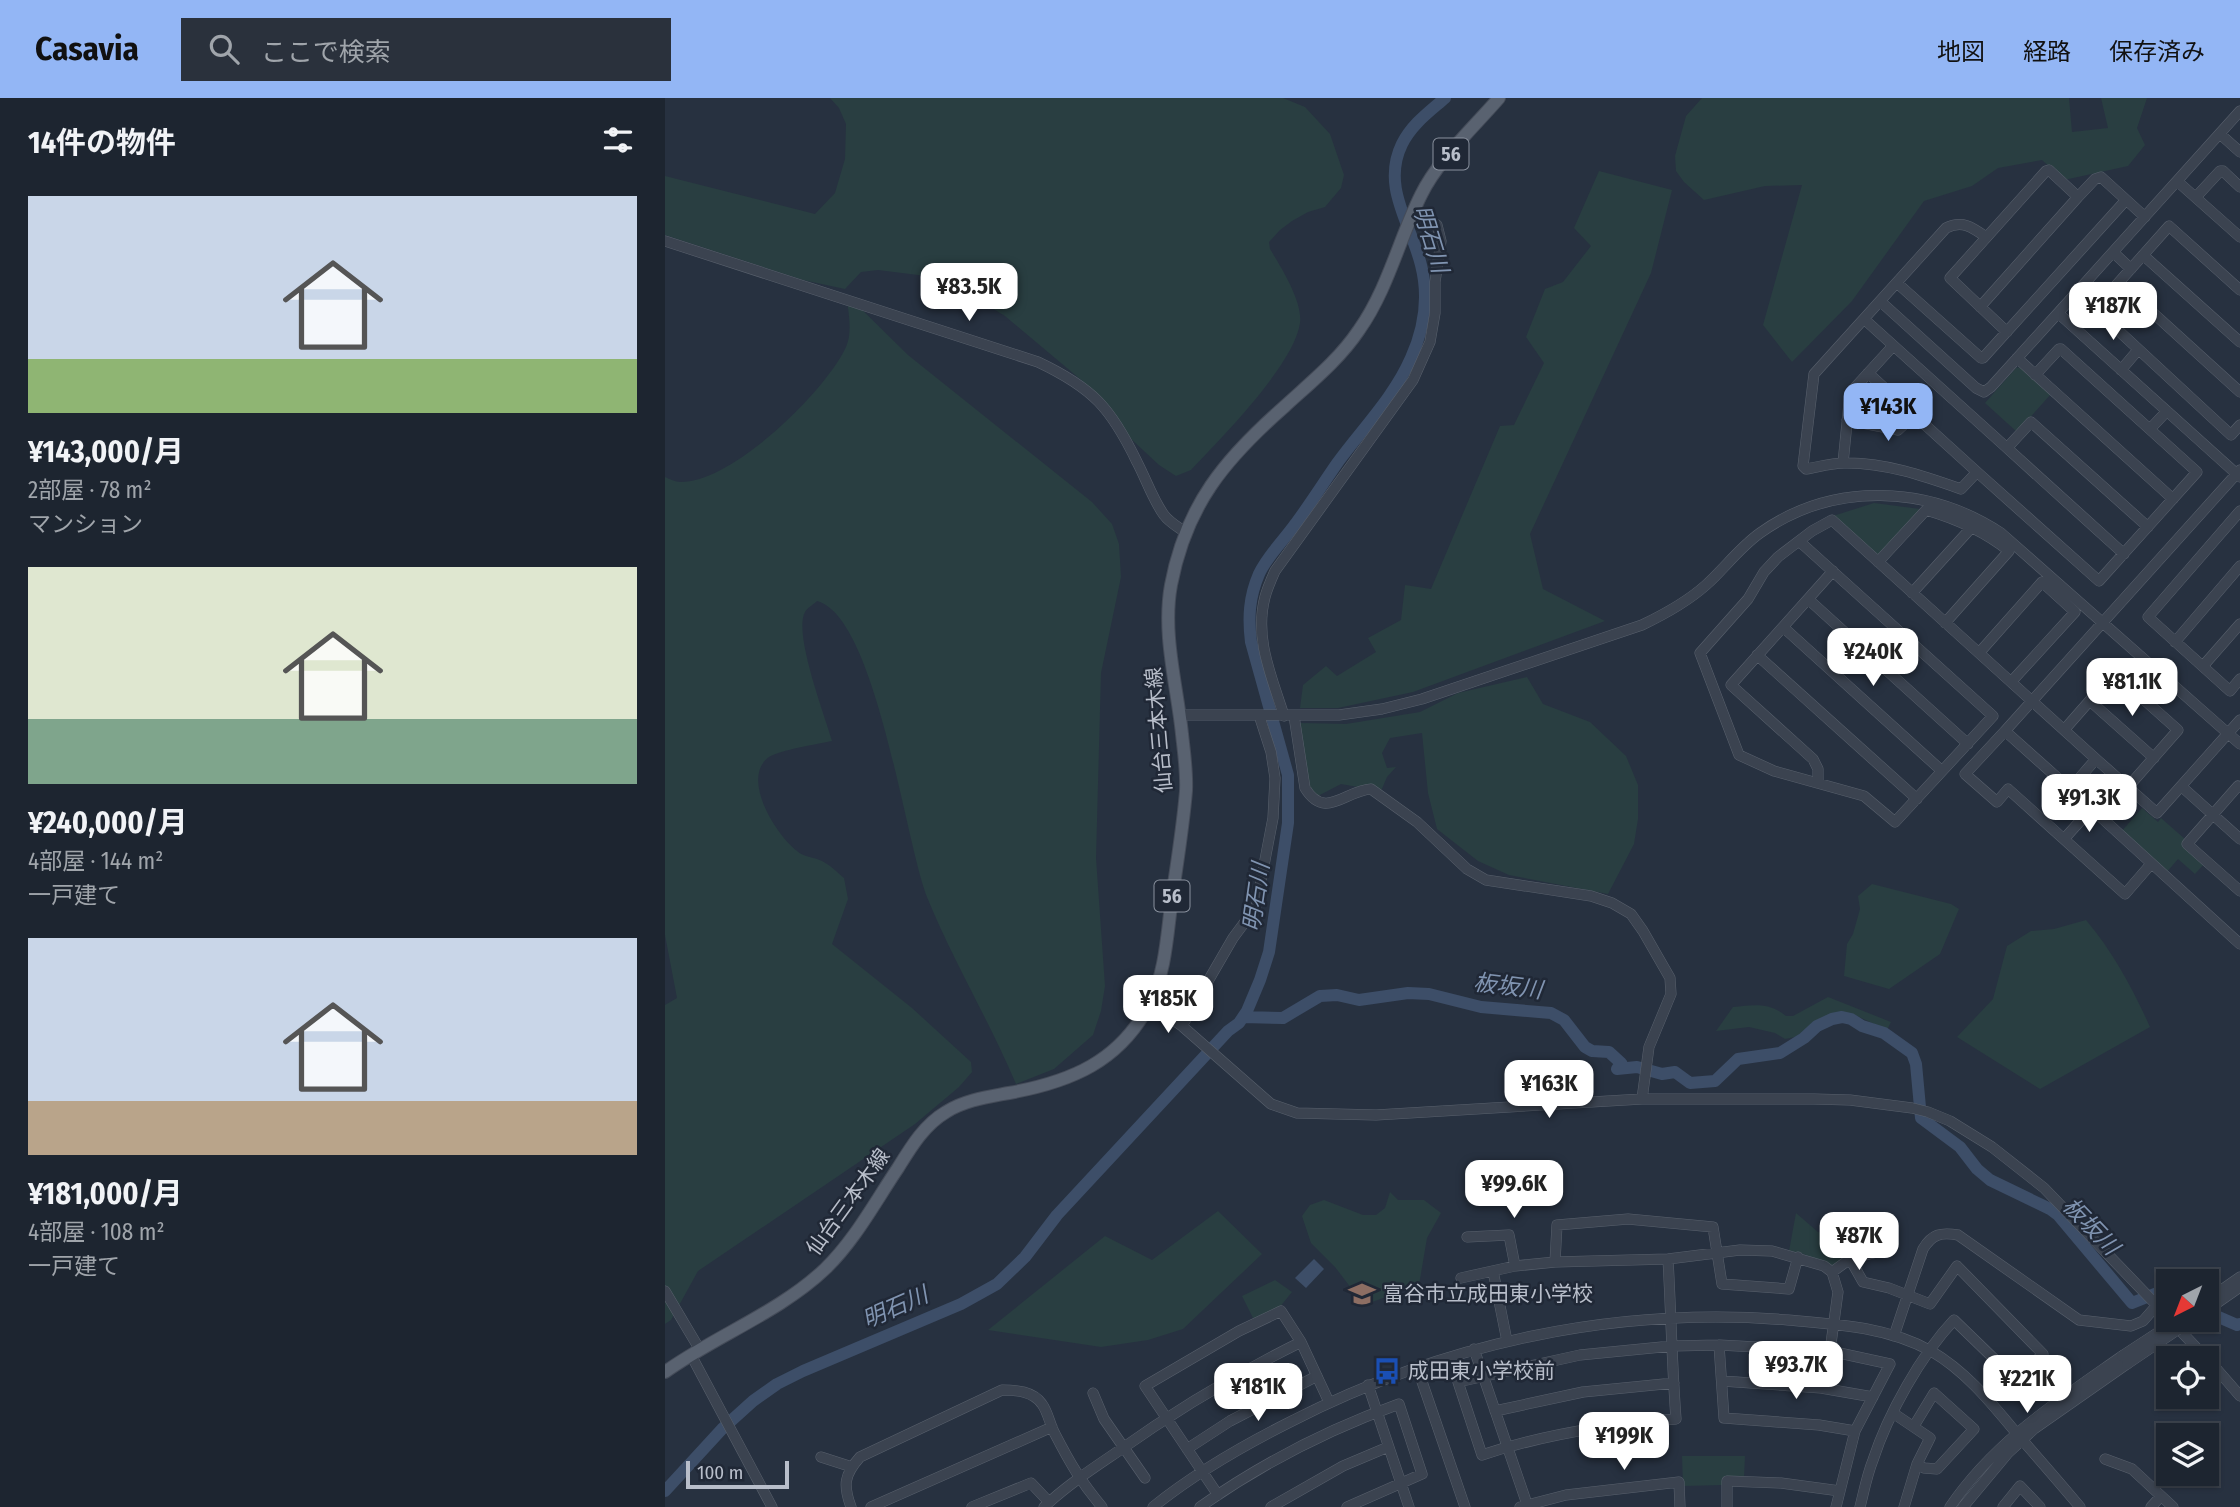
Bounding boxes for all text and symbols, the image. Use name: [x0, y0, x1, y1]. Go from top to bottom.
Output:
search box: [181, 18, 671, 81]
text: Casavia: [35, 29, 139, 69]
icon: search: [205, 30, 243, 68]
text: ここで検索: [261, 37, 391, 68]
text: 地図: [1937, 38, 1985, 66]
text: 経路: [2023, 38, 2071, 66]
text: 保存済み: [2109, 38, 2205, 66]
icon: filters: [599, 121, 637, 159]
text: 14件の物件: [28, 125, 176, 161]
road number: 56: [1433, 138, 1469, 170]
water label: 明石川: [1408, 202, 1455, 279]
icon: home: [270, 242, 396, 368]
pin: ¥83.5K: [912, 264, 1026, 323]
text: ¥83.5K: [937, 272, 1001, 300]
pin: ¥187K: [2064, 282, 2162, 342]
text: ¥187K: [2085, 291, 2141, 319]
pin: ¥143K: [1839, 384, 1937, 443]
text: ¥143K: [1860, 392, 1916, 420]
text: ¥143,000/月: [28, 434, 184, 470]
text: 2部屋 · 78 m²: [28, 476, 152, 504]
text: マンション: [28, 510, 143, 538]
icon: home: [270, 613, 396, 739]
pin: ¥240K: [1824, 628, 1922, 688]
text: ¥240K: [1843, 637, 1903, 665]
pin: ¥81.1K: [2075, 658, 2189, 718]
street label: 仙台三本木線: [1141, 666, 1177, 794]
text: ¥81.1K: [2102, 667, 2162, 695]
pin: ¥91.3K: [2032, 774, 2146, 834]
text: ¥91.3K: [2058, 783, 2120, 811]
text: ¥240,000/月: [28, 805, 188, 841]
text: 4部屋 · 144 m²: [28, 847, 163, 875]
water label: 明石川: [1237, 858, 1275, 933]
road number: 56: [1155, 880, 1189, 912]
text: 一戸建て: [28, 881, 120, 909]
water label: 板坂川: [1472, 968, 1547, 1004]
pin: ¥185K: [1119, 976, 1217, 1035]
icon: home: [270, 984, 396, 1110]
text: ¥185K: [1139, 984, 1197, 1012]
pin: ¥163K: [1500, 1060, 1598, 1120]
text: ¥163K: [1520, 1069, 1578, 1097]
street label: 仙台三本木線: [800, 1143, 896, 1261]
pin: ¥99.6K: [1457, 1160, 1571, 1220]
text: ¥99.6K: [1481, 1169, 1547, 1197]
text: ¥181,000/月: [28, 1176, 183, 1212]
water label: 板坂川: [2057, 1191, 2127, 1263]
pin: ¥87K: [1818, 1212, 1900, 1272]
text: 4部屋 · 108 m²: [28, 1218, 165, 1246]
text: ¥87K: [1836, 1221, 1882, 1249]
text: 一戸建て: [28, 1252, 120, 1280]
north arrow: [2156, 1269, 2219, 1332]
map controls: [2156, 1269, 2219, 1486]
water label: 明石川: [858, 1279, 935, 1334]
school or university icon: 富谷市立成田東小学校: [1347, 1279, 1377, 1309]
place label: 富谷市立成田東小学校: [1383, 1281, 1593, 1307]
pin: ¥93.7K: [1739, 1342, 1853, 1401]
button: locate: [2156, 1346, 2219, 1409]
text: ¥93.7K: [1765, 1350, 1827, 1378]
bus stop icon: 成田東小学校前: [1372, 1356, 1402, 1386]
pin: ¥221K: [1978, 1356, 2076, 1415]
place label: 成田東小学校前: [1408, 1358, 1555, 1384]
pin: ¥181K: [1209, 1364, 1307, 1423]
text: ¥221K: [1999, 1364, 2055, 1392]
text: ¥181K: [1230, 1372, 1286, 1400]
pin: ¥199K: [1575, 1412, 1673, 1472]
text: ¥199K: [1595, 1421, 1653, 1449]
button: layers: [2156, 1423, 2219, 1486]
scale bar: [686, 1458, 789, 1490]
text: 100 m: [697, 1461, 743, 1484]

